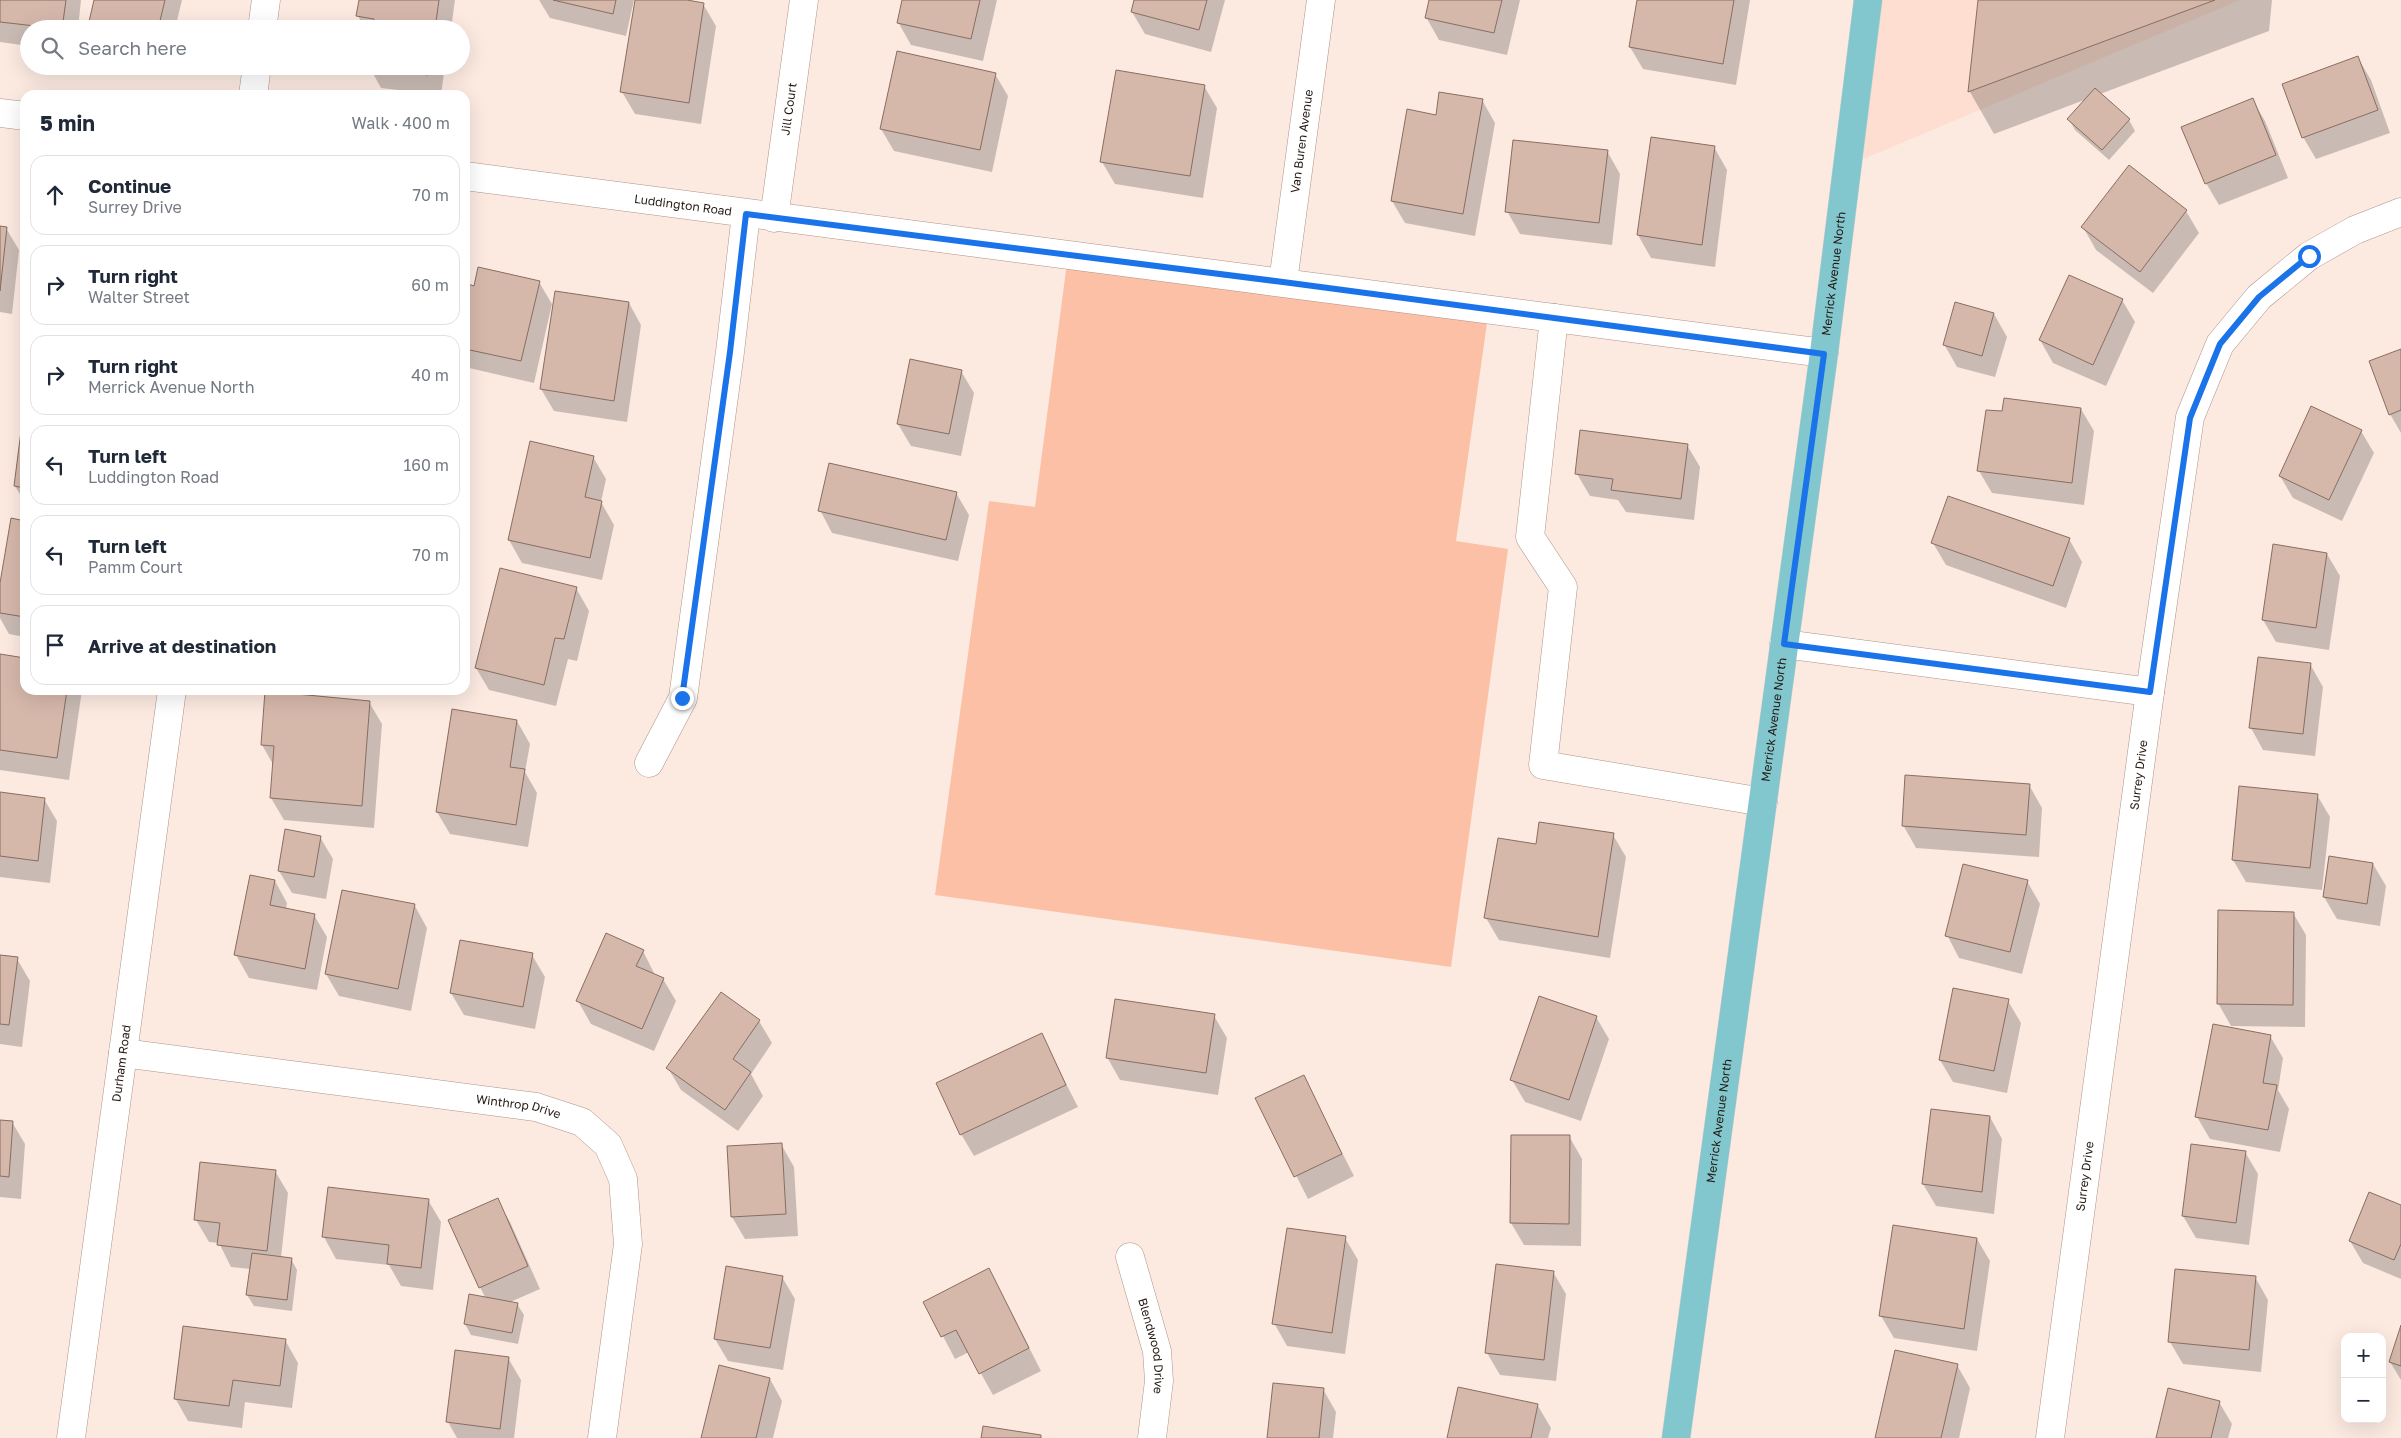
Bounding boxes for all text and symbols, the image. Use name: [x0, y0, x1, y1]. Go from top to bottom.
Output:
search box: [20, 20, 470, 75]
icon: search: [38, 34, 66, 62]
text: Search here: [78, 36, 187, 59]
street label: Jill Court: [777, 82, 800, 136]
street label: Van Buren Avenue: [1287, 89, 1316, 194]
text: 5 min: [40, 110, 95, 136]
text: Walk · 400 m: [352, 113, 450, 133]
text: Continue: [88, 174, 171, 197]
icon: ahead: [41, 181, 69, 209]
text: 70 m: [412, 185, 449, 205]
street label: Luddington Road: [633, 191, 733, 219]
text: Surrey Drive: [88, 197, 182, 217]
street label: Merrick Avenue North: [1818, 211, 1849, 337]
route start: [2298, 245, 2321, 268]
text: Turn right: [88, 264, 178, 287]
icon: right: [41, 271, 69, 299]
text: 60 m: [411, 275, 449, 295]
text: Walter Street: [88, 287, 190, 307]
text: Turn right: [88, 354, 178, 377]
icon: right: [41, 361, 69, 389]
text: 40 m: [411, 365, 449, 385]
text: Merrick Avenue North: [88, 377, 255, 397]
text: Turn left: [88, 444, 167, 467]
icon: left: [41, 451, 69, 479]
text: 160 m: [403, 455, 449, 475]
text: Luddington Road: [88, 467, 219, 487]
text: Turn left: [88, 534, 167, 557]
icon: left: [41, 541, 69, 569]
text: 70 m: [412, 545, 449, 565]
text: Pamm Court: [88, 557, 183, 577]
icon: arrive: [41, 631, 69, 659]
text: Arrive at destination: [88, 634, 276, 657]
street label: Merrick Avenue North: [1758, 657, 1789, 783]
route end: [671, 687, 694, 710]
street label: Surrey Drive: [2126, 739, 2151, 811]
street label: Durham Road: [108, 1024, 134, 1103]
street label: Merrick Avenue North: [1703, 1058, 1735, 1184]
street label: Winthrop Drive: [475, 1091, 563, 1122]
street label: Surrey Drive: [2072, 1140, 2097, 1212]
street label: Blendwood Drive: [1135, 1296, 1167, 1395]
map controls: [2341, 1333, 2386, 1423]
button: +: [2341, 1333, 2386, 1378]
button: −: [2341, 1378, 2386, 1423]

